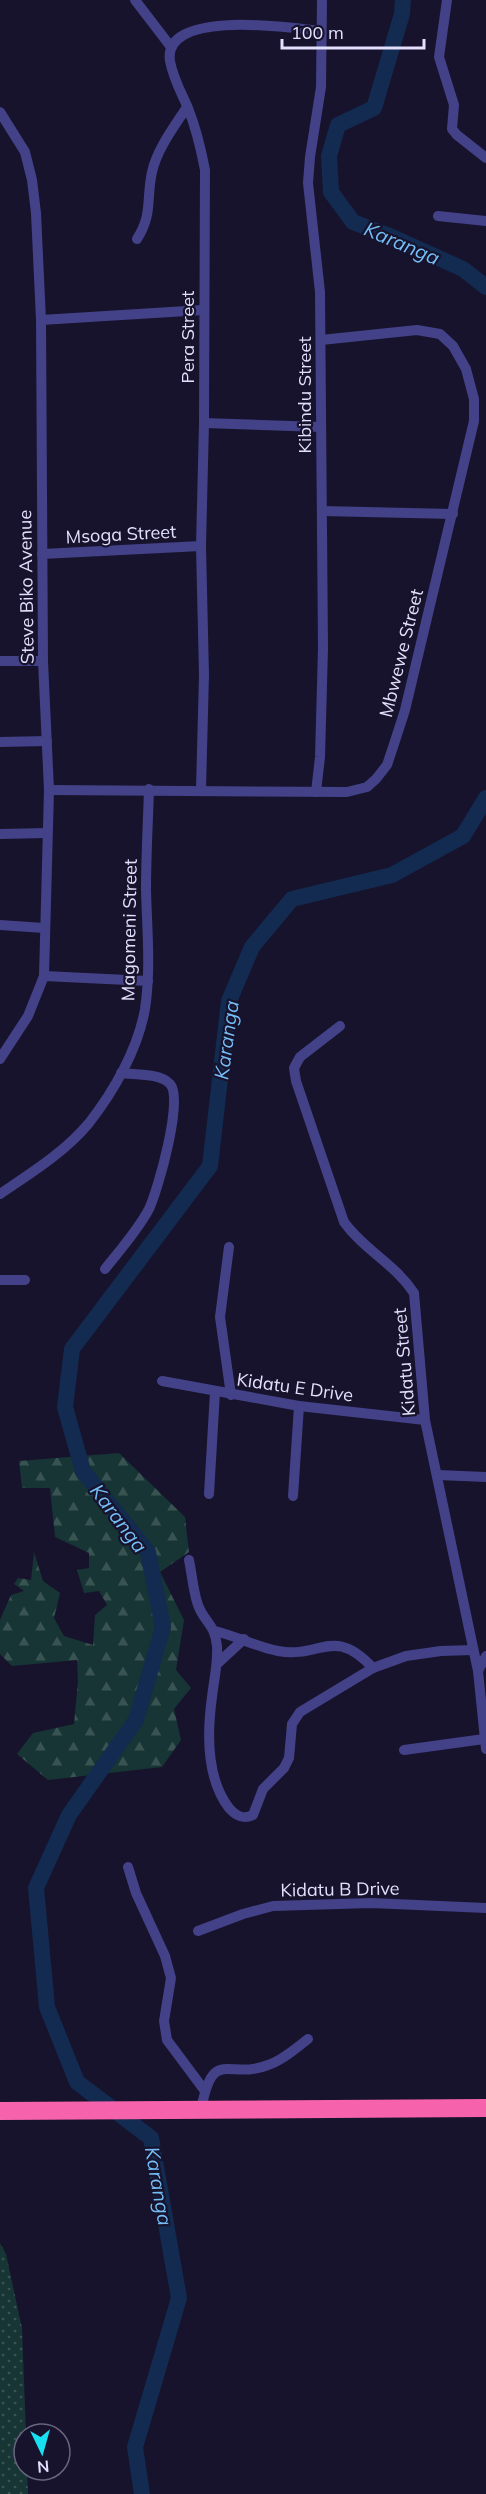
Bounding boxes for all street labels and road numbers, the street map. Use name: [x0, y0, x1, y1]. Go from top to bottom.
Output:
street label: Pera Street: [176, 291, 199, 383]
street label: Kibindu Street: [293, 337, 316, 454]
street label: Steve Biko Avenue: [13, 510, 39, 664]
street label: Msoga Street: [65, 520, 177, 548]
street label: Mbwewe Street: [374, 587, 428, 719]
street label: Magomeni Street: [116, 859, 142, 1001]
street label: Kidatu Street: [388, 1307, 420, 1417]
street label: Kidatu E Drive: [235, 1367, 355, 1407]
street label: Kidatu B Drive: [280, 1876, 400, 1902]

